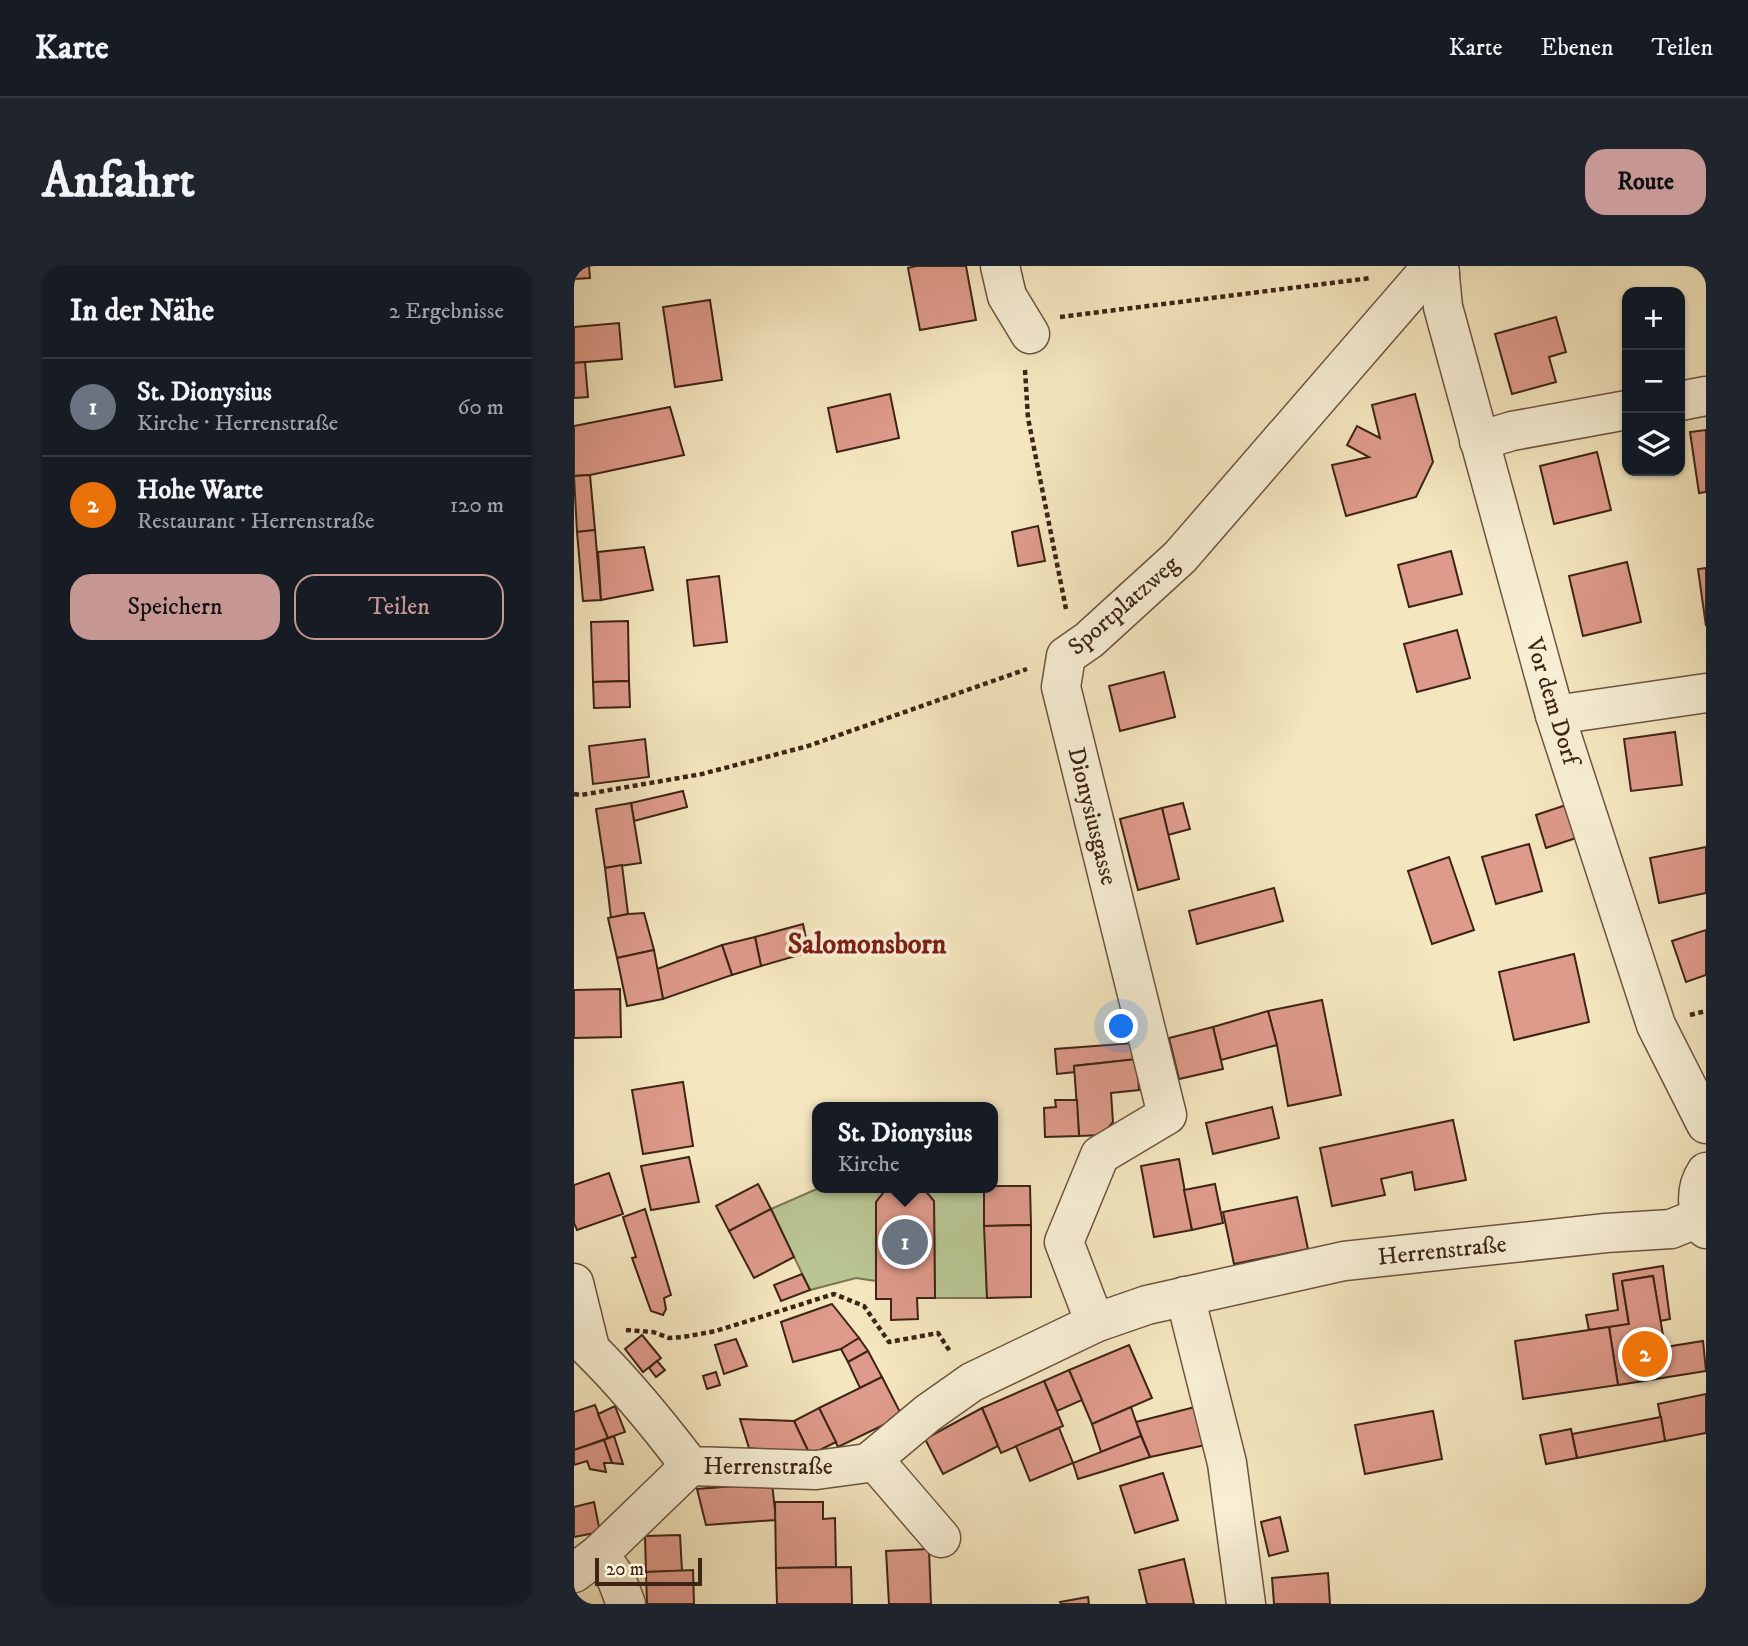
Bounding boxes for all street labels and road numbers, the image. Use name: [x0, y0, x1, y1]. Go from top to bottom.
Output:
street label: Sportplatzweg: [1062, 549, 1186, 662]
street label: Vor dem Dorf: [1518, 633, 1586, 771]
street label: Dionysiusgasse: [1060, 744, 1124, 888]
street label: Herrenstraße: [1376, 1229, 1508, 1273]
street label: Herrenstraße: [703, 1452, 833, 1482]

